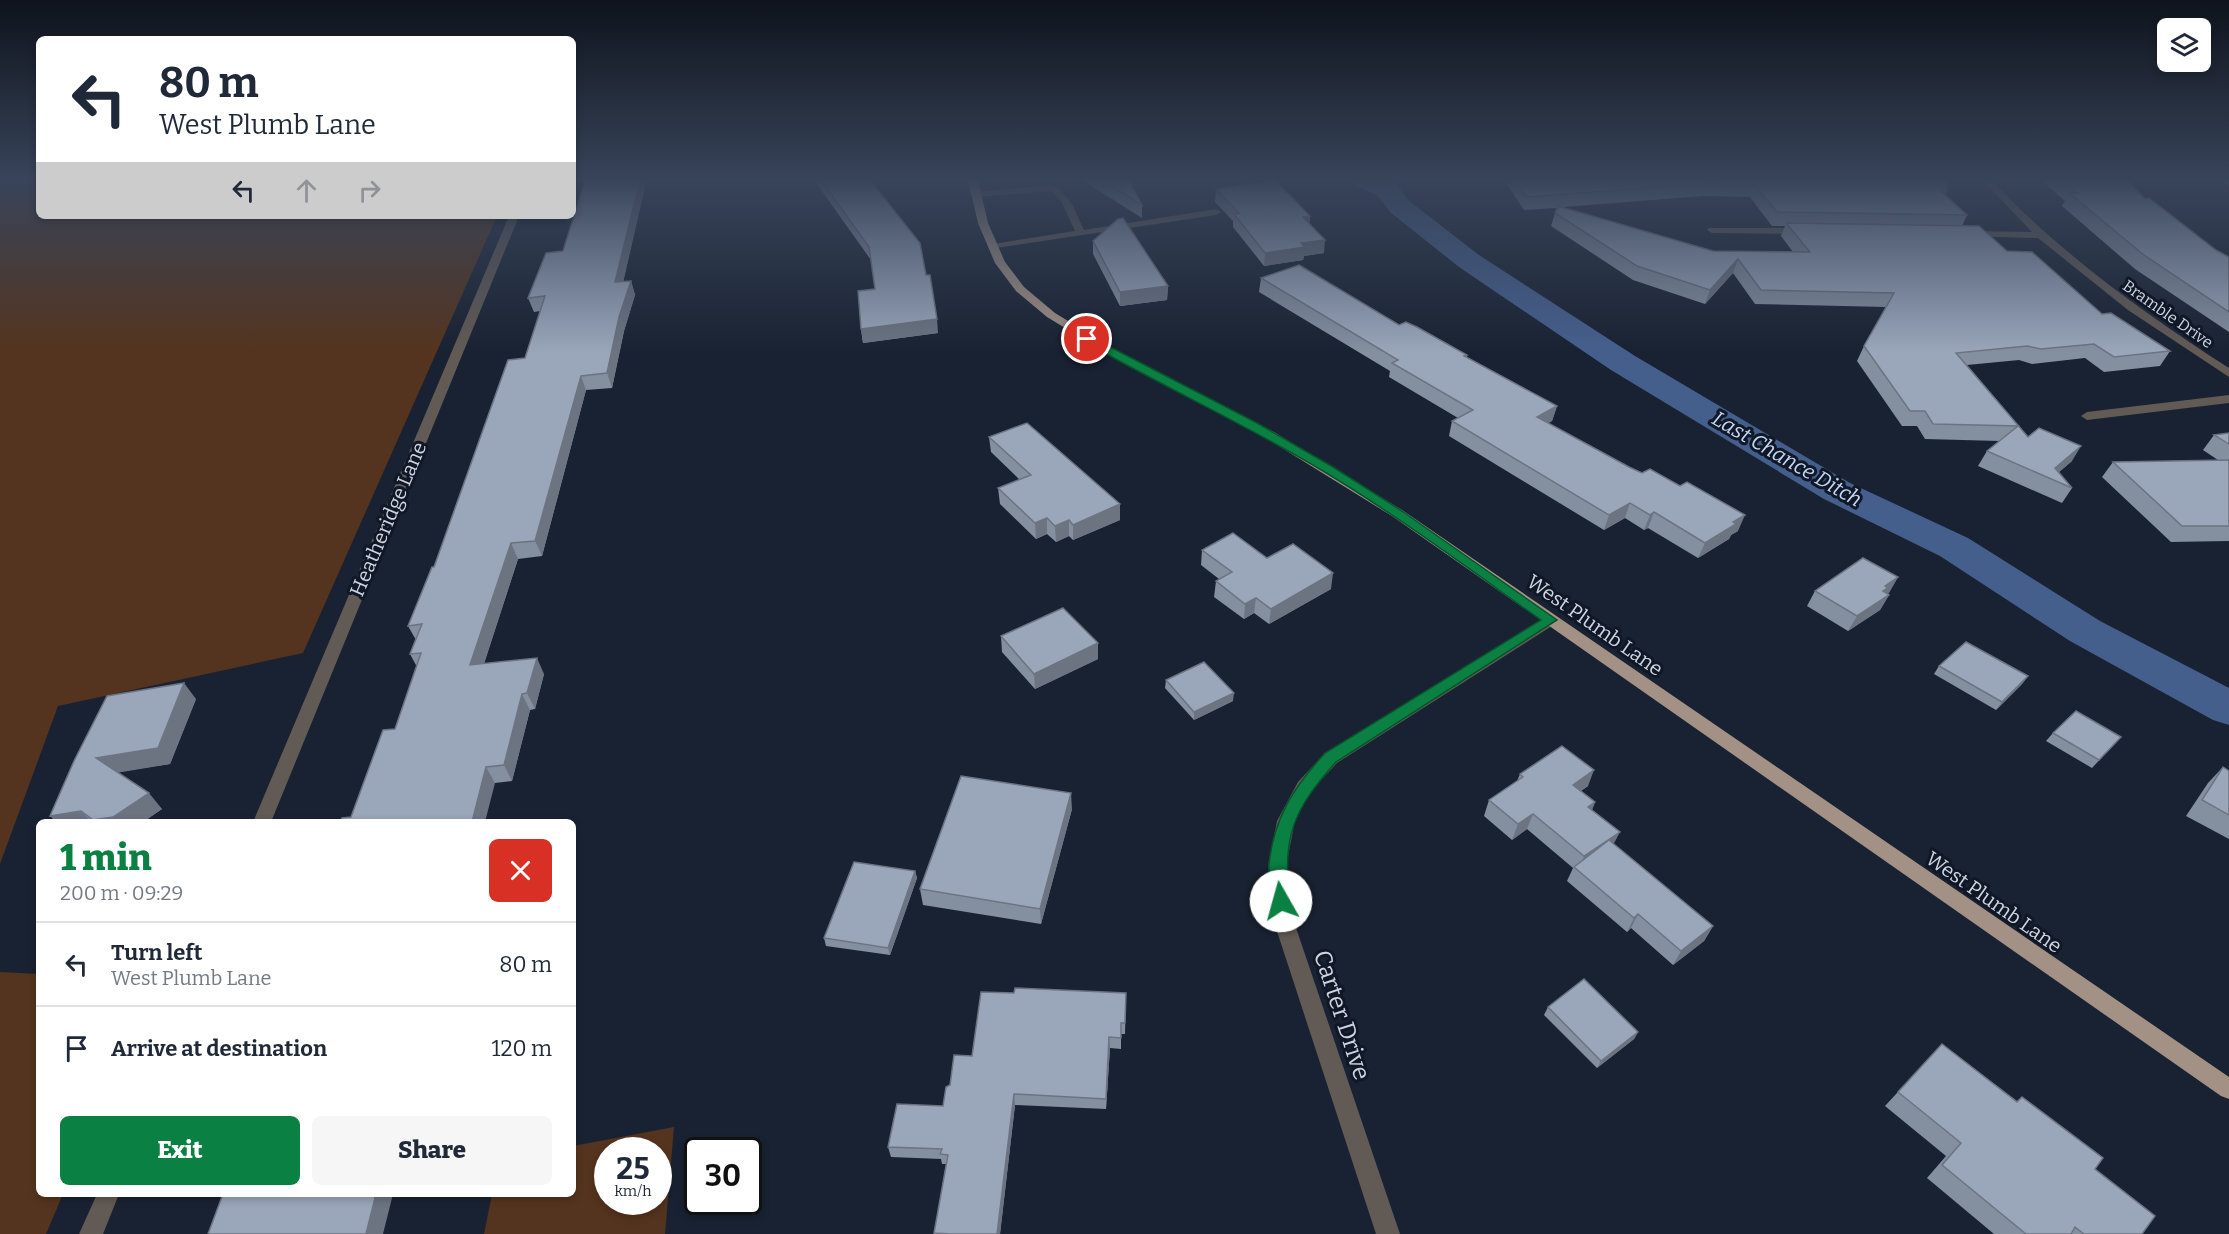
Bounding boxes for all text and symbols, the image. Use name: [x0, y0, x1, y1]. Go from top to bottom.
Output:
map controls: [2157, 18, 2211, 72]
button: layers: [2157, 18, 2211, 72]
text: 80 m: [159, 58, 259, 108]
icon: left: [60, 60, 138, 138]
text: West Plumb Lane: [159, 109, 376, 141]
icon: left: [227, 174, 260, 207]
icon: ahead: [290, 174, 323, 207]
icon: right: [353, 174, 386, 207]
street label: Bramble Drive: [2119, 276, 2217, 352]
pin: [1061, 313, 1112, 364]
icon: arrive: [1070, 322, 1103, 355]
water label: Last Chance Ditch: [1707, 406, 1867, 512]
street label: Heatheridge Lane: [345, 438, 431, 600]
street label: West Plumb Lane: [1522, 569, 1668, 681]
text: 1 min: [60, 836, 152, 880]
button: close: [489, 839, 552, 902]
street label: West Plumb Lane: [1921, 846, 2067, 958]
position arrow: [1249, 869, 1313, 933]
text: 200 m · 09:29: [60, 881, 183, 905]
text: Turn left: [111, 939, 203, 966]
street label: Carter Drive: [1308, 947, 1376, 1083]
icon: left: [60, 948, 93, 981]
text: 80 m: [499, 951, 552, 978]
text: West Plumb Lane: [111, 966, 272, 990]
icon: arrive: [60, 1032, 93, 1065]
text: Arrive at destination: [111, 1035, 327, 1062]
text: 120 m: [492, 1035, 552, 1062]
button: Exit: [60, 1116, 300, 1185]
button: Share: [312, 1116, 552, 1185]
speed limit sign: 30: [684, 1137, 762, 1215]
text: 25: [616, 1151, 650, 1187]
text: km/h: [614, 1182, 652, 1200]

